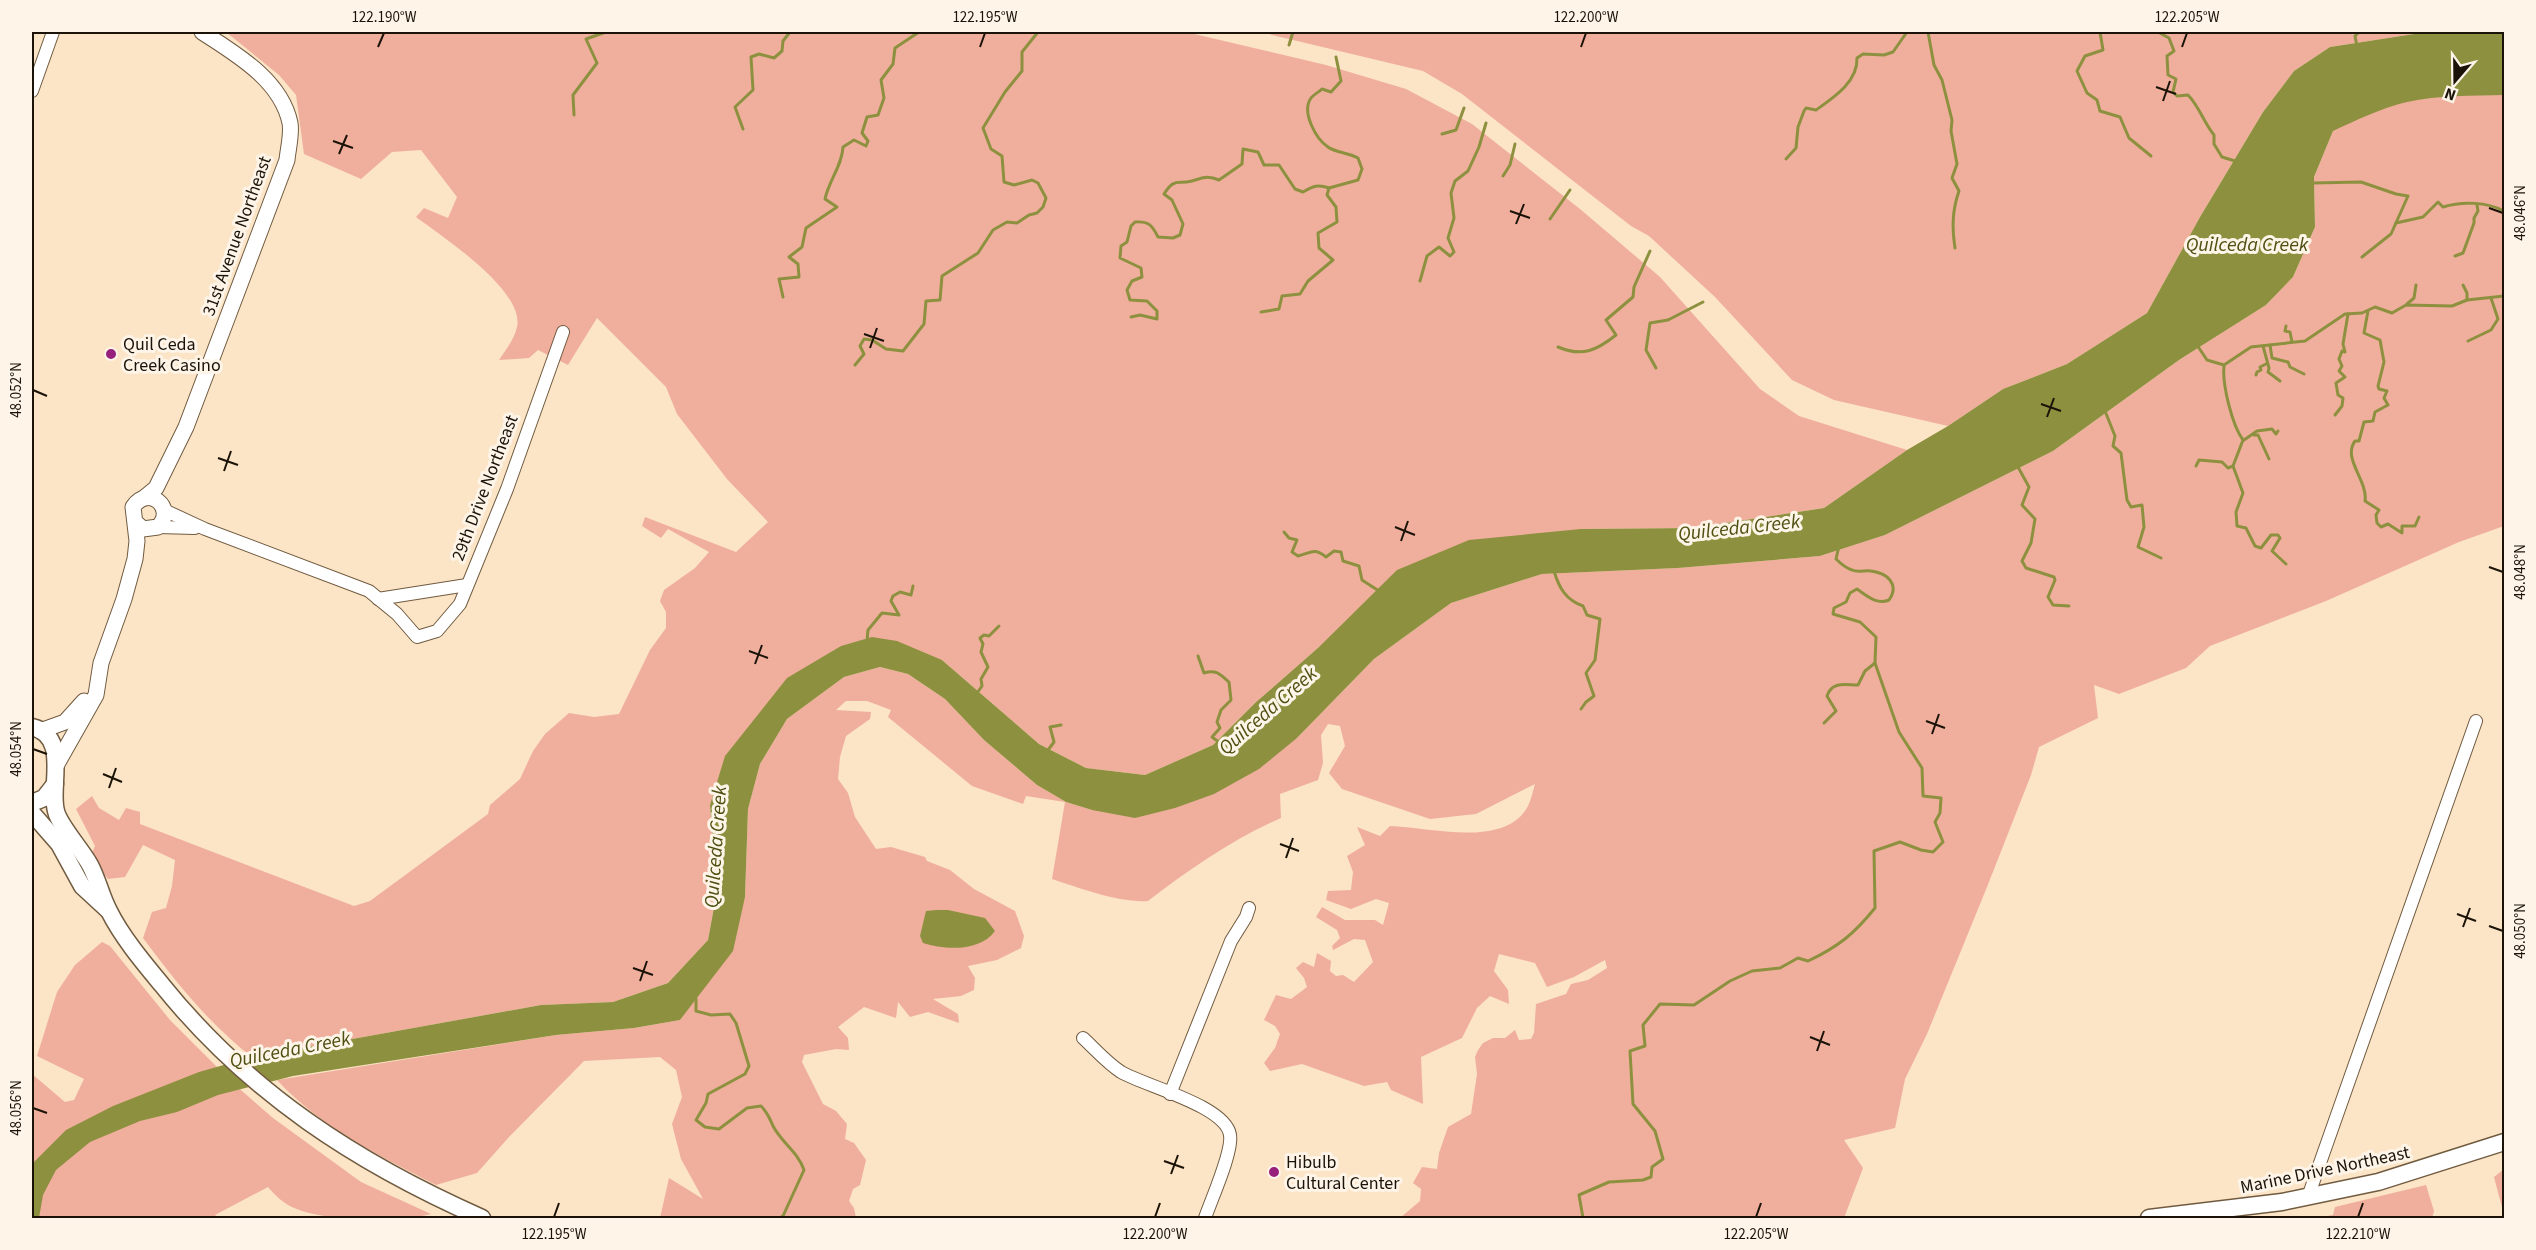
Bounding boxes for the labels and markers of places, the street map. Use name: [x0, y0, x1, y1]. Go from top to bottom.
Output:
place label: Quil Ceda Creek Casino: [123, 332, 221, 378]
marker: Quil Ceda Creek Casino: [104, 347, 118, 361]
place label: Hibulb Cultural Center: [1286, 1150, 1400, 1196]
marker: Hibulb Cultural Center: [1267, 1165, 1281, 1179]

